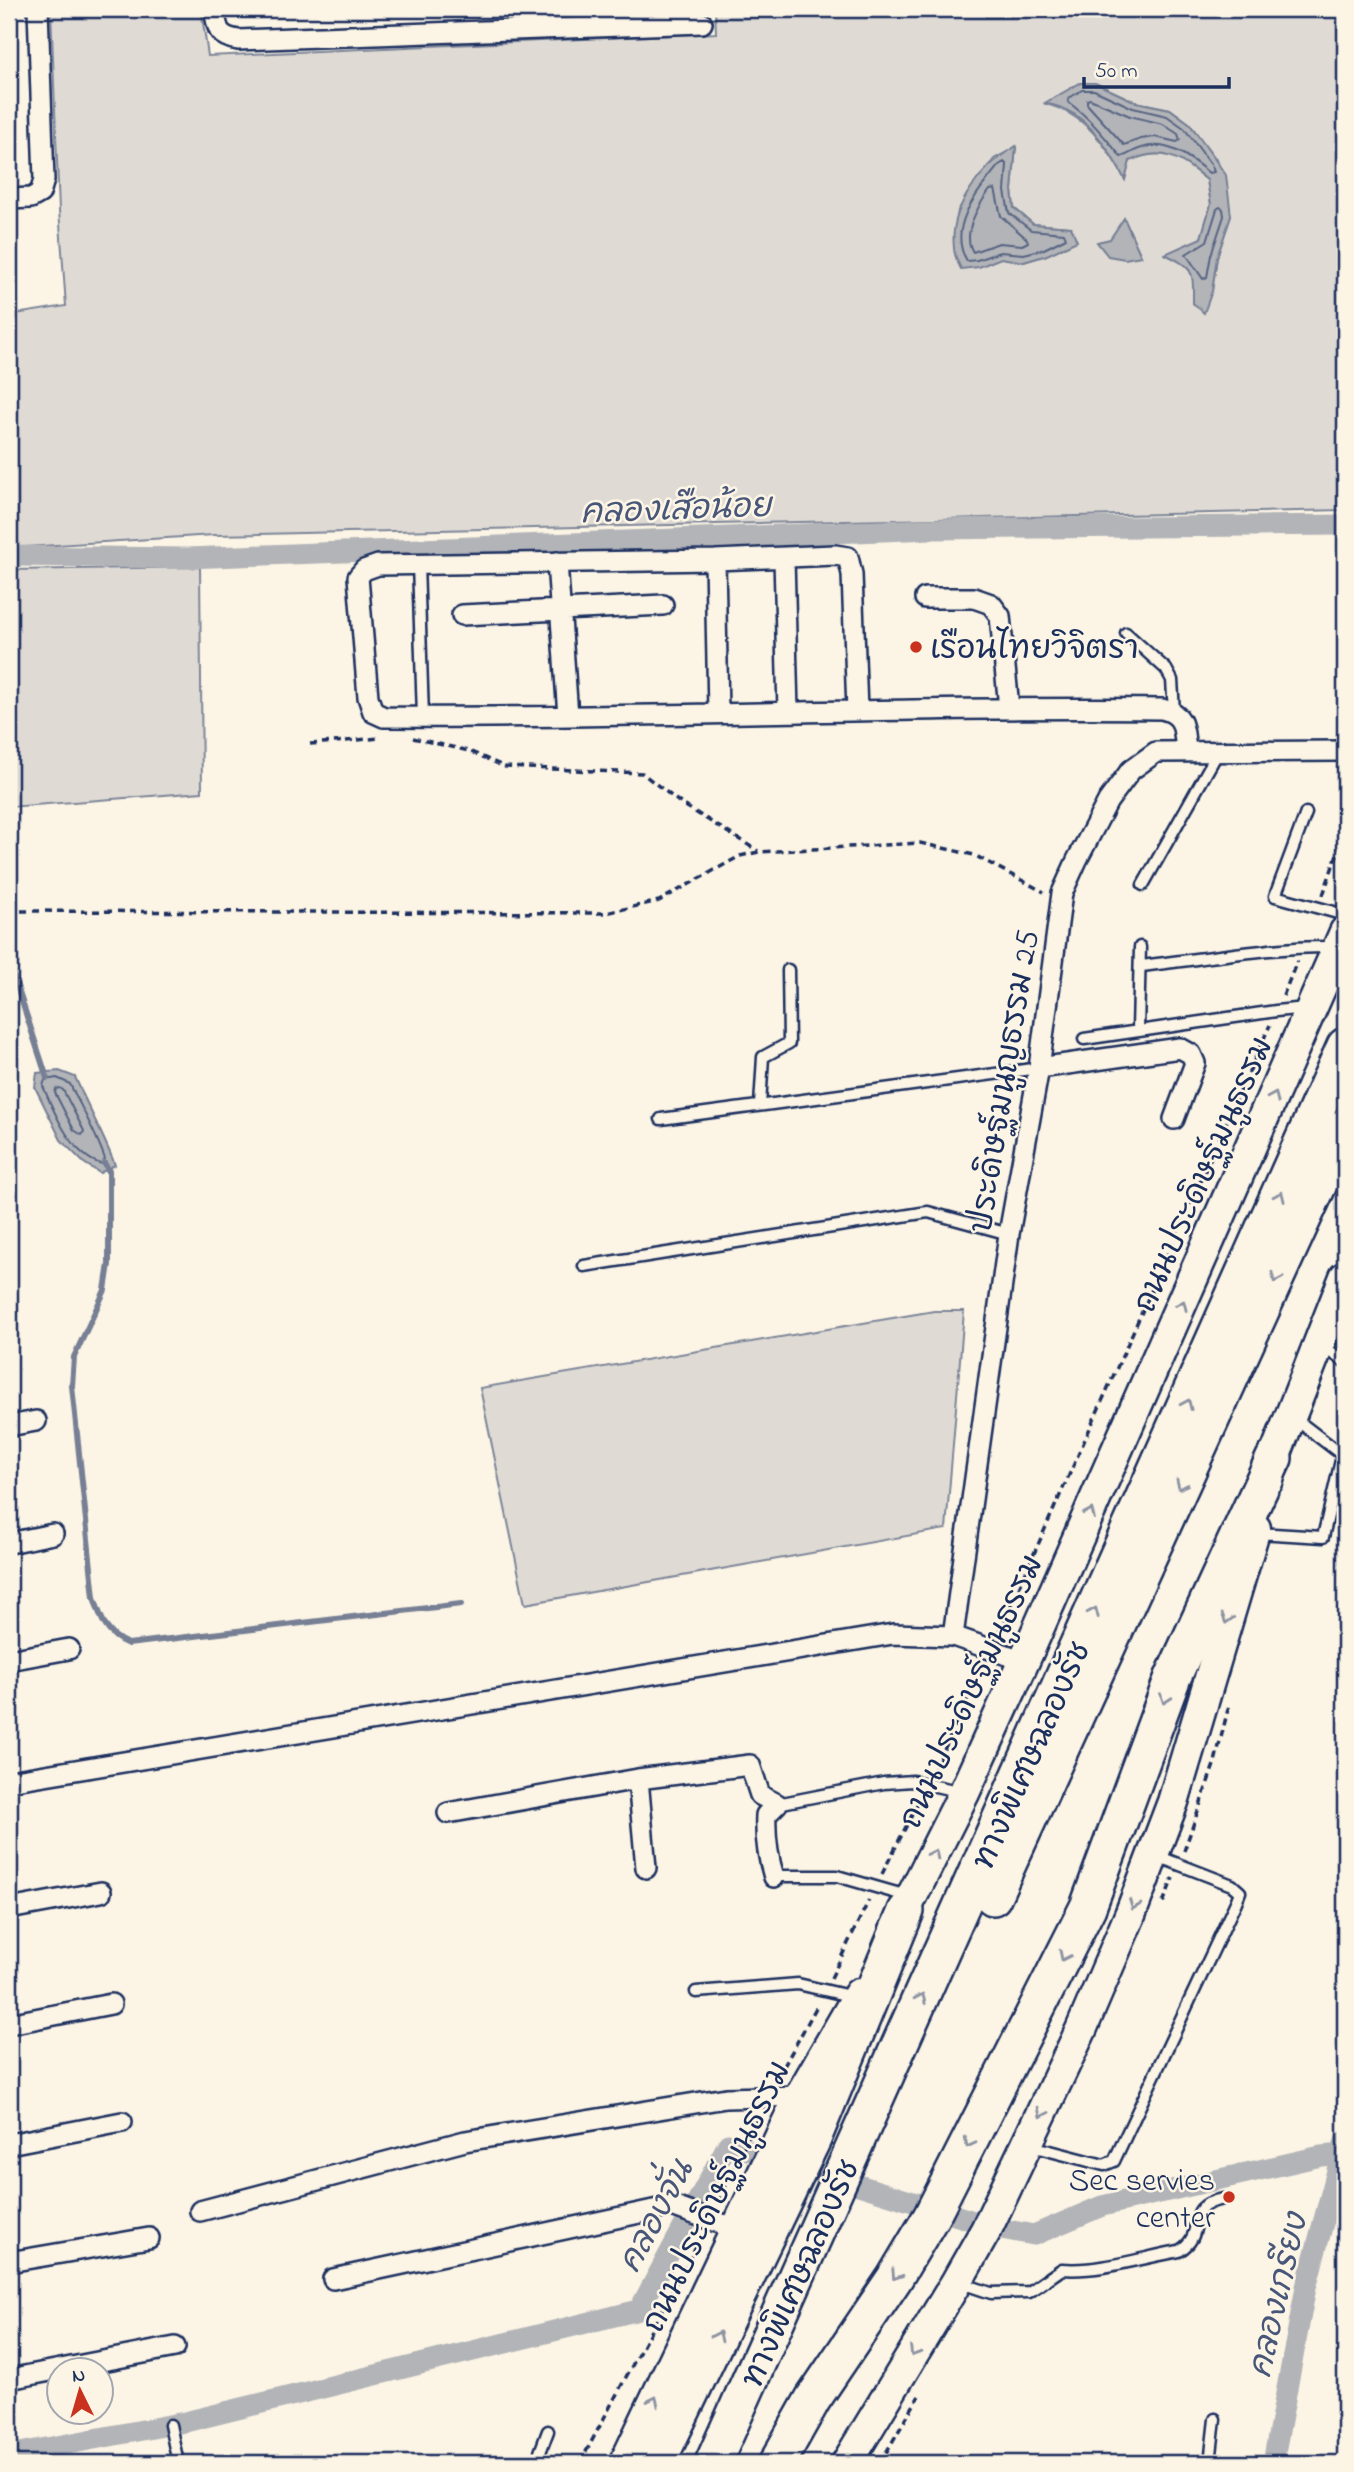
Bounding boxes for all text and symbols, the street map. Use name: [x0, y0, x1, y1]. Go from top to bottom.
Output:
scale bar: [1084, 46, 1230, 90]
text: 50 m: [1095, 57, 1138, 87]
water label: คลองเสือน้อย: [580, 484, 775, 538]
place label: เรือนไทยวิจิตรา: [930, 626, 1139, 674]
marker: เรือนไทยวิจิตรา: [908, 639, 924, 655]
street label: ประดิษฐ์มนูญธรรม 25: [958, 927, 1054, 1236]
street label: ถนนประดิษฐ์มนูธรรม: [1122, 1030, 1287, 1321]
one-way arrow: [1266, 1092, 1280, 1105]
one-way arrow: [1272, 1191, 1286, 1204]
one-way arrow: [1270, 1271, 1284, 1283]
one-way arrow: [1174, 1300, 1188, 1313]
one-way arrow: [1179, 1399, 1193, 1411]
one-way arrow: [1175, 1478, 1189, 1490]
one-way arrow: [1082, 1508, 1096, 1521]
street label: ถนนประดิษฐ์มนูธรรม: [888, 1548, 1057, 1837]
one-way arrow: [1086, 1607, 1100, 1619]
one-way arrow: [1220, 1613, 1235, 1625]
street label: ทางพิเศษฉลองรัช: [962, 1635, 1105, 1878]
one-way arrow: [1159, 1692, 1173, 1704]
one-way arrow: [926, 1849, 940, 1861]
one-way arrow: [1128, 1899, 1142, 1911]
one-way arrow: [1058, 1949, 1072, 1961]
one-way arrow: [913, 1993, 927, 2006]
street label: ถนนประดิษฐ์มนูธรรม: [631, 2053, 804, 2341]
one-way arrow: [1036, 2106, 1050, 2118]
one-way arrow: [964, 2136, 978, 2148]
water label: คลองจั่น: [601, 2147, 708, 2282]
street label: ทางพิเศษฉลองรัช: [731, 2153, 874, 2396]
place label: Sec servies center: [1069, 2159, 1215, 2243]
marker: Sec servies center: [1221, 2189, 1237, 2205]
water label: คลองเกรียง: [1238, 2206, 1323, 2383]
one-way arrow: [891, 2268, 904, 2281]
one-way arrow: [710, 2330, 724, 2343]
one-way arrow: [910, 2345, 923, 2358]
north arrow: [46, 2356, 116, 2426]
text: N: [71, 2363, 86, 2391]
one-way arrow: [646, 2396, 660, 2408]

